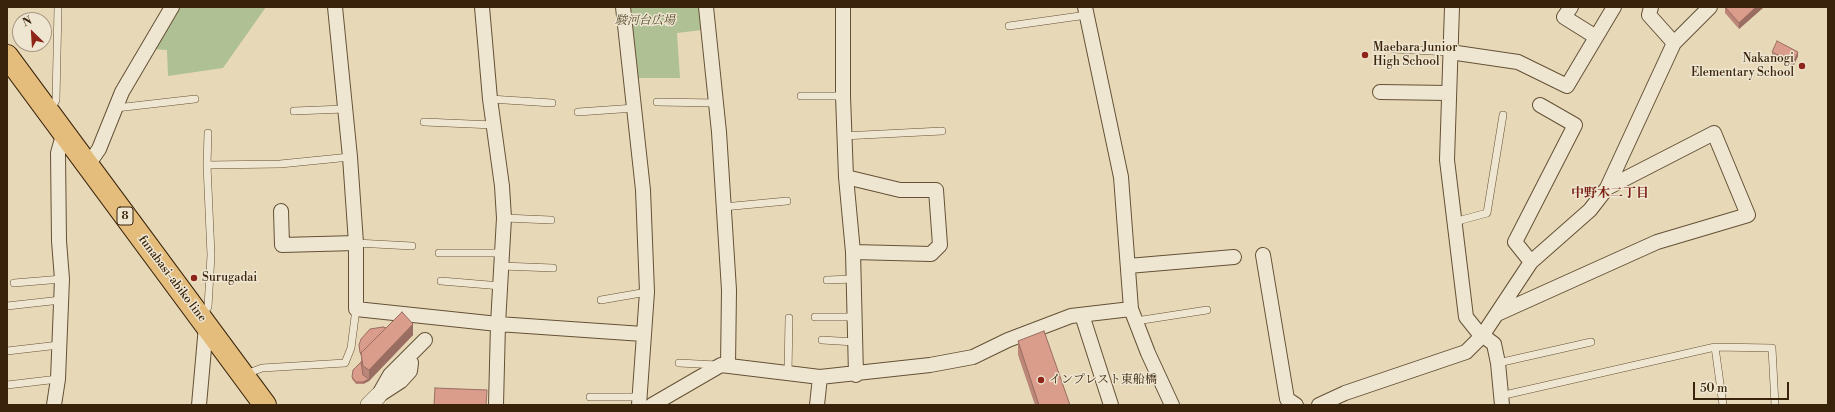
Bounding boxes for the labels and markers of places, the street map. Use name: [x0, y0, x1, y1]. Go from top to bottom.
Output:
place label: Maebara Junior High School: [1373, 41, 1457, 69]
marker: Maebara Junior High School: [1360, 50, 1370, 60]
place label: Nakanogi Elementary School: [1691, 52, 1794, 80]
marker: Nakanogi Elementary School: [1797, 61, 1807, 71]
place label: Surugadai: [202, 271, 257, 285]
marker: Surugadai: [189, 273, 199, 283]
place label: インプレスト東船橋: [1049, 373, 1157, 387]
marker: インプレスト東船橋: [1036, 375, 1046, 385]

